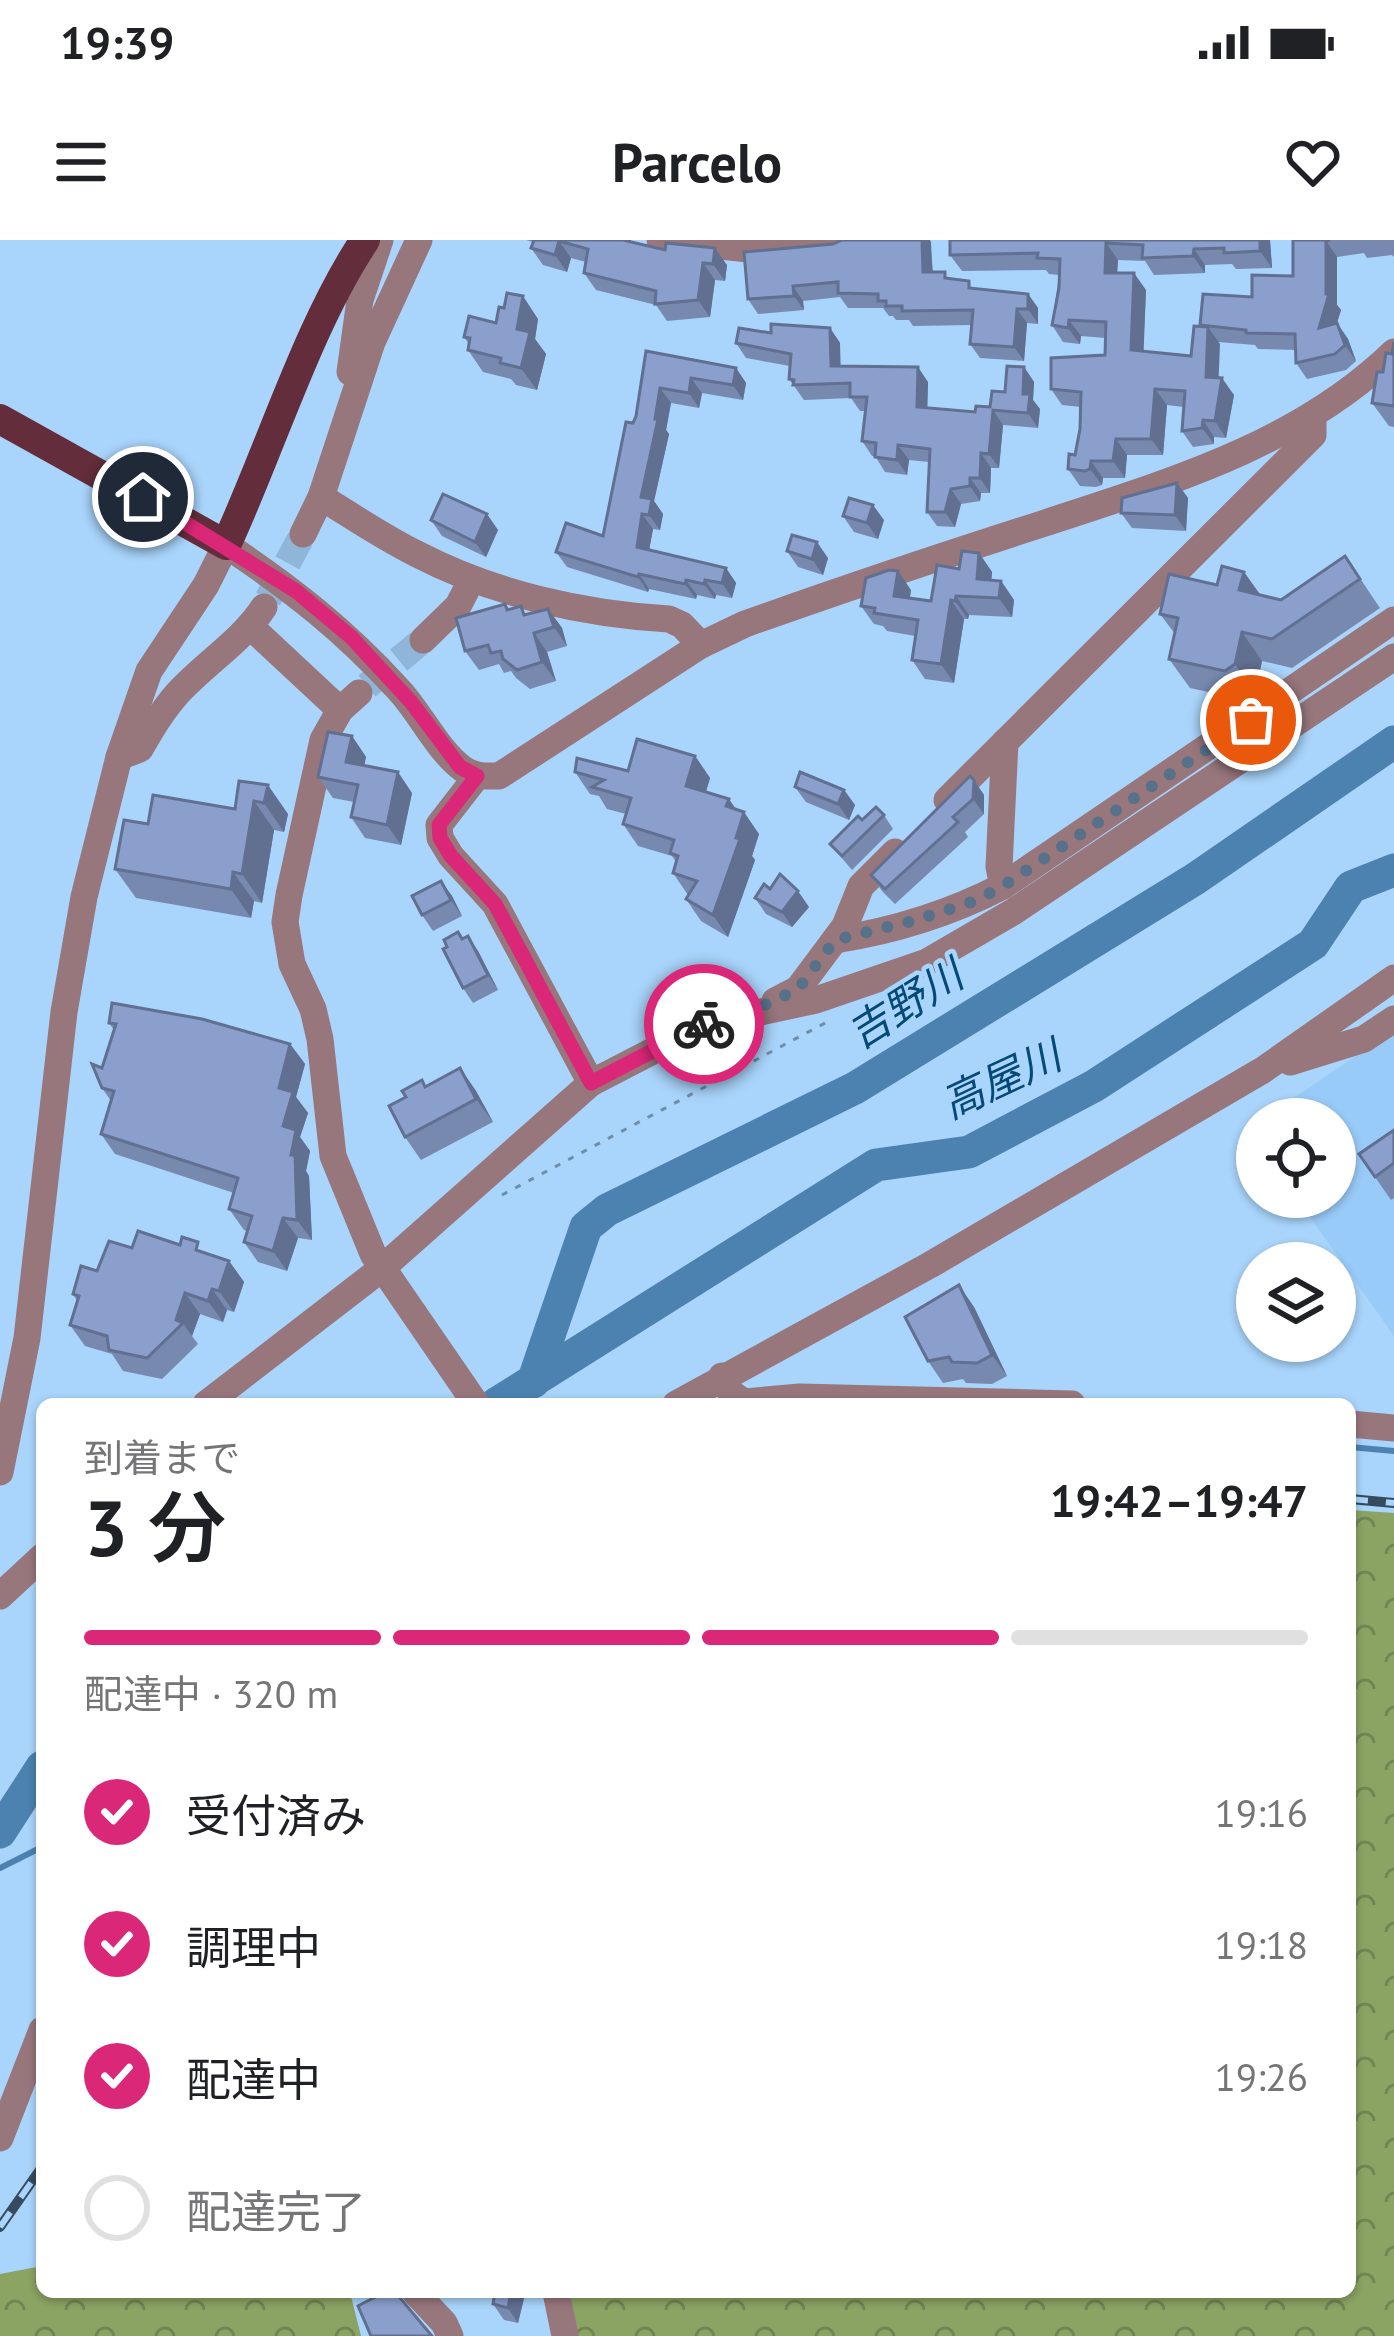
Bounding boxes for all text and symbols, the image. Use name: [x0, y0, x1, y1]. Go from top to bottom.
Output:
text: 19:39: [60, 13, 174, 71]
text: Parcelo: [612, 127, 782, 197]
icon: menu: [48, 129, 114, 195]
icon: heart: [1280, 129, 1346, 195]
pin: [92, 446, 194, 548]
icon: home: [110, 464, 176, 530]
pin: [1200, 669, 1302, 771]
icon: bag: [1218, 687, 1284, 753]
water label: 吉野川: [837, 945, 976, 1060]
courier: [644, 964, 764, 1084]
icon: bike: [671, 991, 737, 1057]
water label: 高屋川: [932, 1025, 1073, 1130]
map controls: [1236, 1098, 1356, 1362]
button: locate: [1236, 1098, 1356, 1218]
button: layers: [1236, 1242, 1356, 1362]
text: 到着まで: [84, 1432, 240, 1483]
text: 19:42–19:47: [1050, 1471, 1308, 1529]
text: 3 分: [84, 1477, 226, 1578]
text: 配達中 · 320 m: [84, 1668, 338, 1719]
icon: check: [84, 1779, 150, 1845]
text: 受付済み: [186, 1786, 366, 1844]
text: 19:16: [1214, 1787, 1308, 1838]
icon: check: [84, 1911, 150, 1977]
text: 調理中: [186, 1918, 321, 1976]
text: 19:18: [1214, 1919, 1308, 1970]
icon: check: [84, 2043, 150, 2109]
text: 配達中: [186, 2050, 321, 2108]
text: 19:26: [1214, 2051, 1308, 2102]
text: 配達完了: [186, 2182, 366, 2240]

